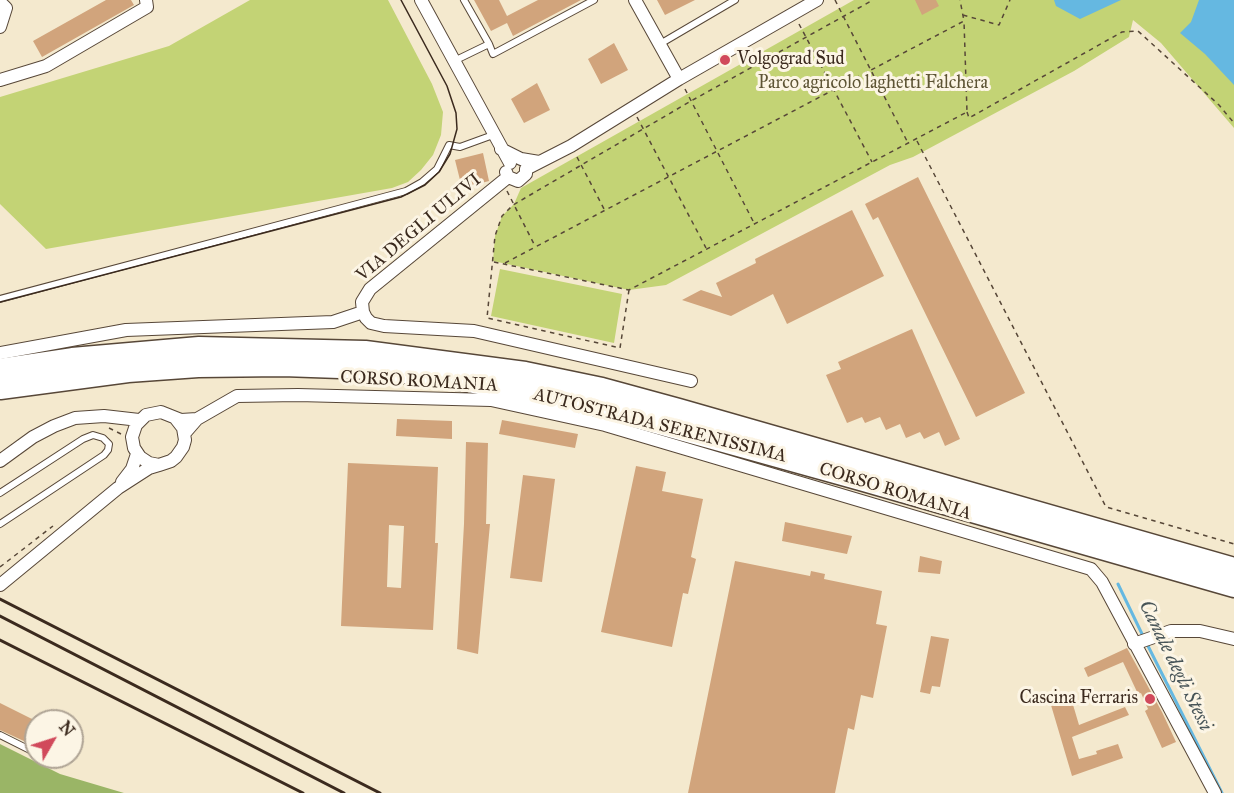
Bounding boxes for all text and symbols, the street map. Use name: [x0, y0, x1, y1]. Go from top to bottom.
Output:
place label: Volgograd Sud: [737, 49, 845, 71]
marker: Volgograd Sud: [718, 53, 732, 67]
park label: Parco agricolo laghetti Falchera: [758, 73, 988, 95]
street label: VIA DEGLI ULIVI: [352, 169, 486, 287]
street label: CORSO ROMANIA: [340, 367, 498, 397]
street label: AUTOSTRADA SERENISSIMA: [531, 384, 789, 468]
street label: CORSO ROMANIA: [816, 459, 974, 525]
water label: Canale degli Stessi: [1133, 597, 1217, 735]
place label: Cascina Ferraris: [1020, 688, 1138, 710]
marker: Cascina Ferraris: [1143, 692, 1157, 706]
north arrow: [24, 709, 84, 769]
text: N: [55, 717, 78, 740]

